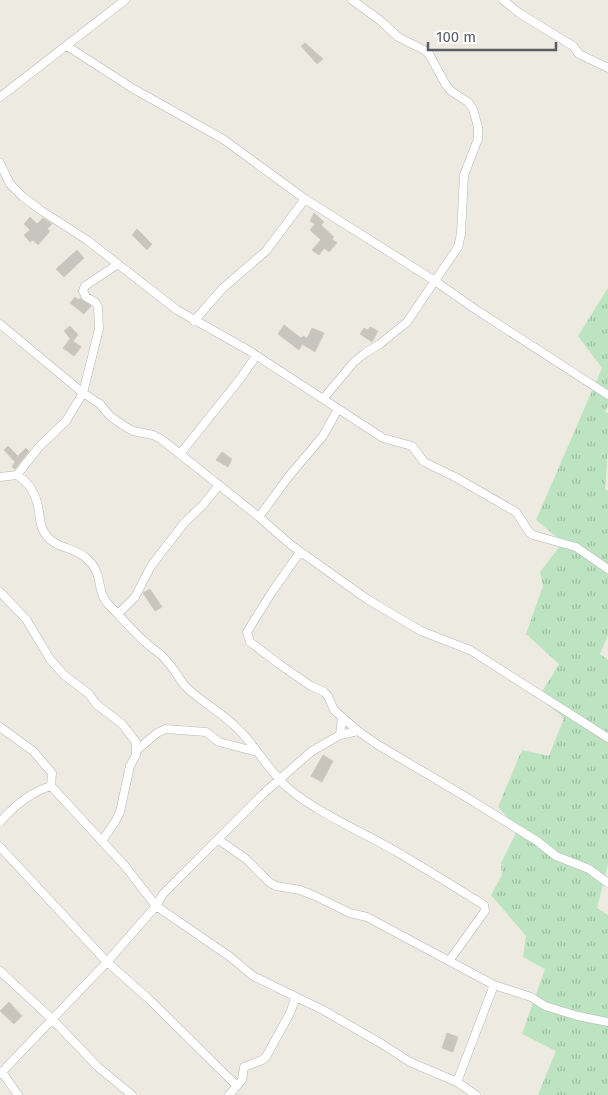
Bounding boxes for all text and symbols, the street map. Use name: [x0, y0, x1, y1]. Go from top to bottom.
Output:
scale bar: [428, 20, 556, 52]
text: 100 m: [436, 28, 476, 46]

